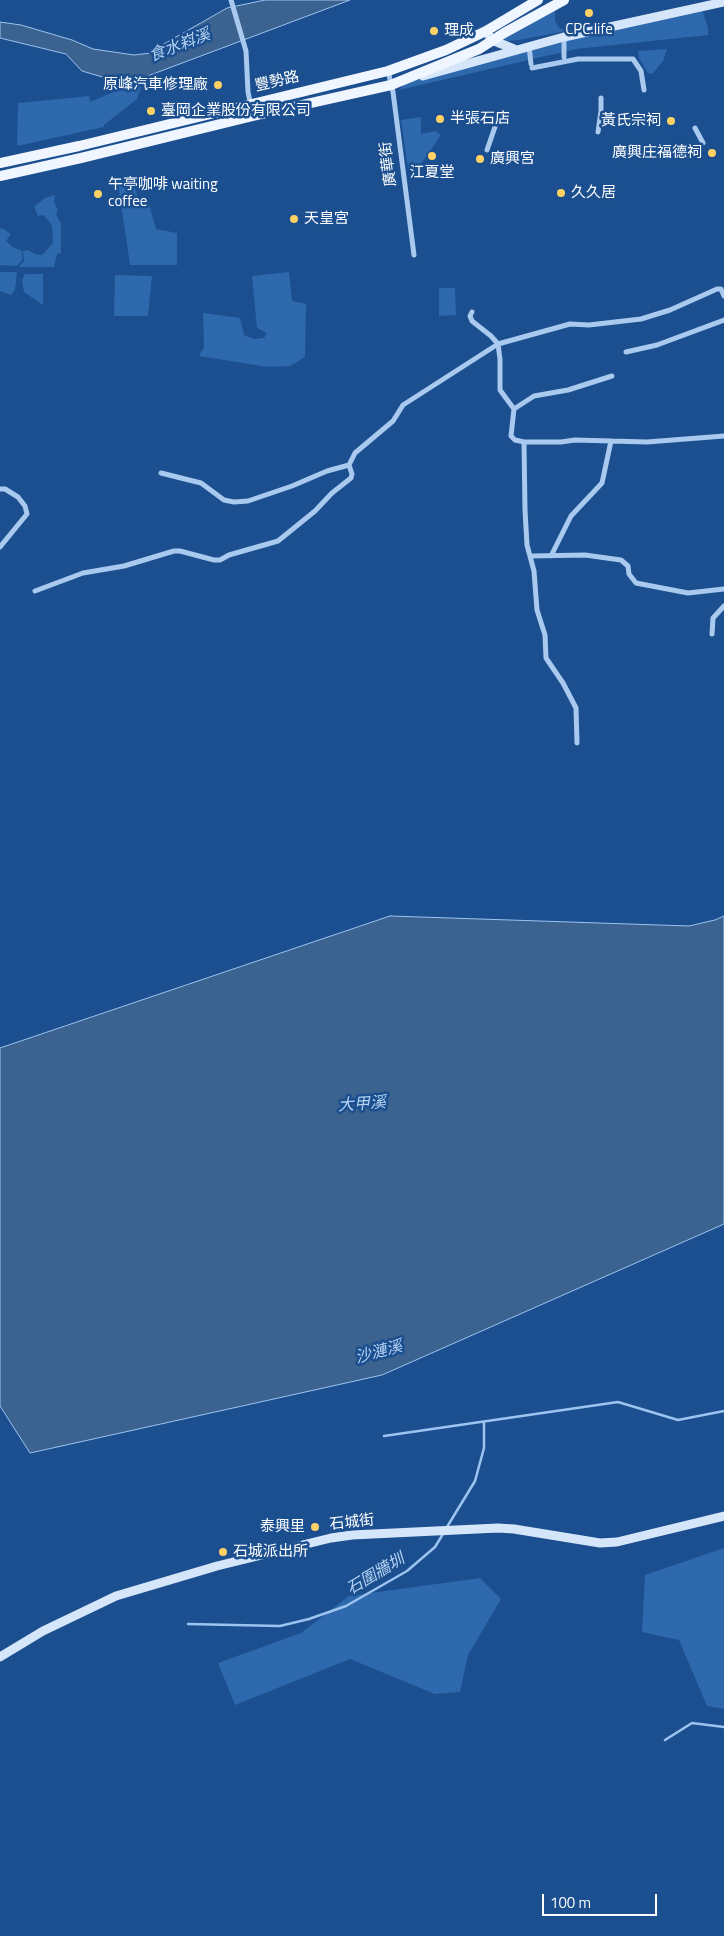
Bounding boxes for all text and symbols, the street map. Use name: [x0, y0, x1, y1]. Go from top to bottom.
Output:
marker: CPC.life: [583, 7, 595, 19]
place label: CPC.life: [565, 21, 613, 39]
place label: 理成: [444, 22, 474, 40]
marker: 理成: [428, 25, 440, 37]
water label: 食水嵙溪: [147, 26, 213, 66]
street label: 豐勢路: [253, 68, 301, 96]
place label: 原峰汽車修理廠: [103, 76, 208, 94]
marker: 原峰汽車修理廠: [212, 79, 224, 91]
place label: 臺岡企業股份有限公司: [161, 102, 311, 120]
marker: 臺岡企業股份有限公司: [145, 105, 157, 117]
place label: 半張石店: [450, 110, 510, 128]
place label: 黃氏宗祠: [601, 112, 661, 130]
marker: 半張石店: [434, 113, 446, 125]
marker: 黃氏宗祠: [665, 115, 677, 127]
street label: 廣華街: [377, 141, 401, 187]
place label: 廣興庄福德祠: [612, 144, 702, 162]
marker: 廣興庄福德祠: [706, 147, 718, 159]
marker: 江夏堂: [426, 150, 438, 162]
place label: 廣興宮: [490, 150, 535, 168]
marker: 廣興宮: [474, 153, 486, 165]
place label: 江夏堂: [410, 164, 454, 182]
place label: 午亭咖啡 waiting coffee: [108, 176, 218, 211]
place label: 久久居: [571, 184, 616, 202]
marker: 久久居: [555, 187, 567, 199]
marker: 午亭咖啡 waiting coffee: [92, 188, 104, 200]
place label: 天皇宮: [304, 210, 349, 228]
marker: 天皇宮: [288, 213, 300, 225]
water label: 大甲溪: [337, 1094, 387, 1116]
water label: 沙漣溪: [353, 1338, 405, 1368]
street label: 石城街: [329, 1512, 375, 1534]
place label: 泰興里: [260, 1518, 305, 1536]
marker: 泰興里: [309, 1521, 321, 1533]
place label: 石城派出所: [233, 1543, 308, 1561]
marker: 石城派出所: [217, 1546, 229, 1558]
water label: 石圍牆圳: [344, 1550, 408, 1600]
scale bar: [544, 1884, 659, 1916]
text: 100 m: [550, 1891, 591, 1914]

